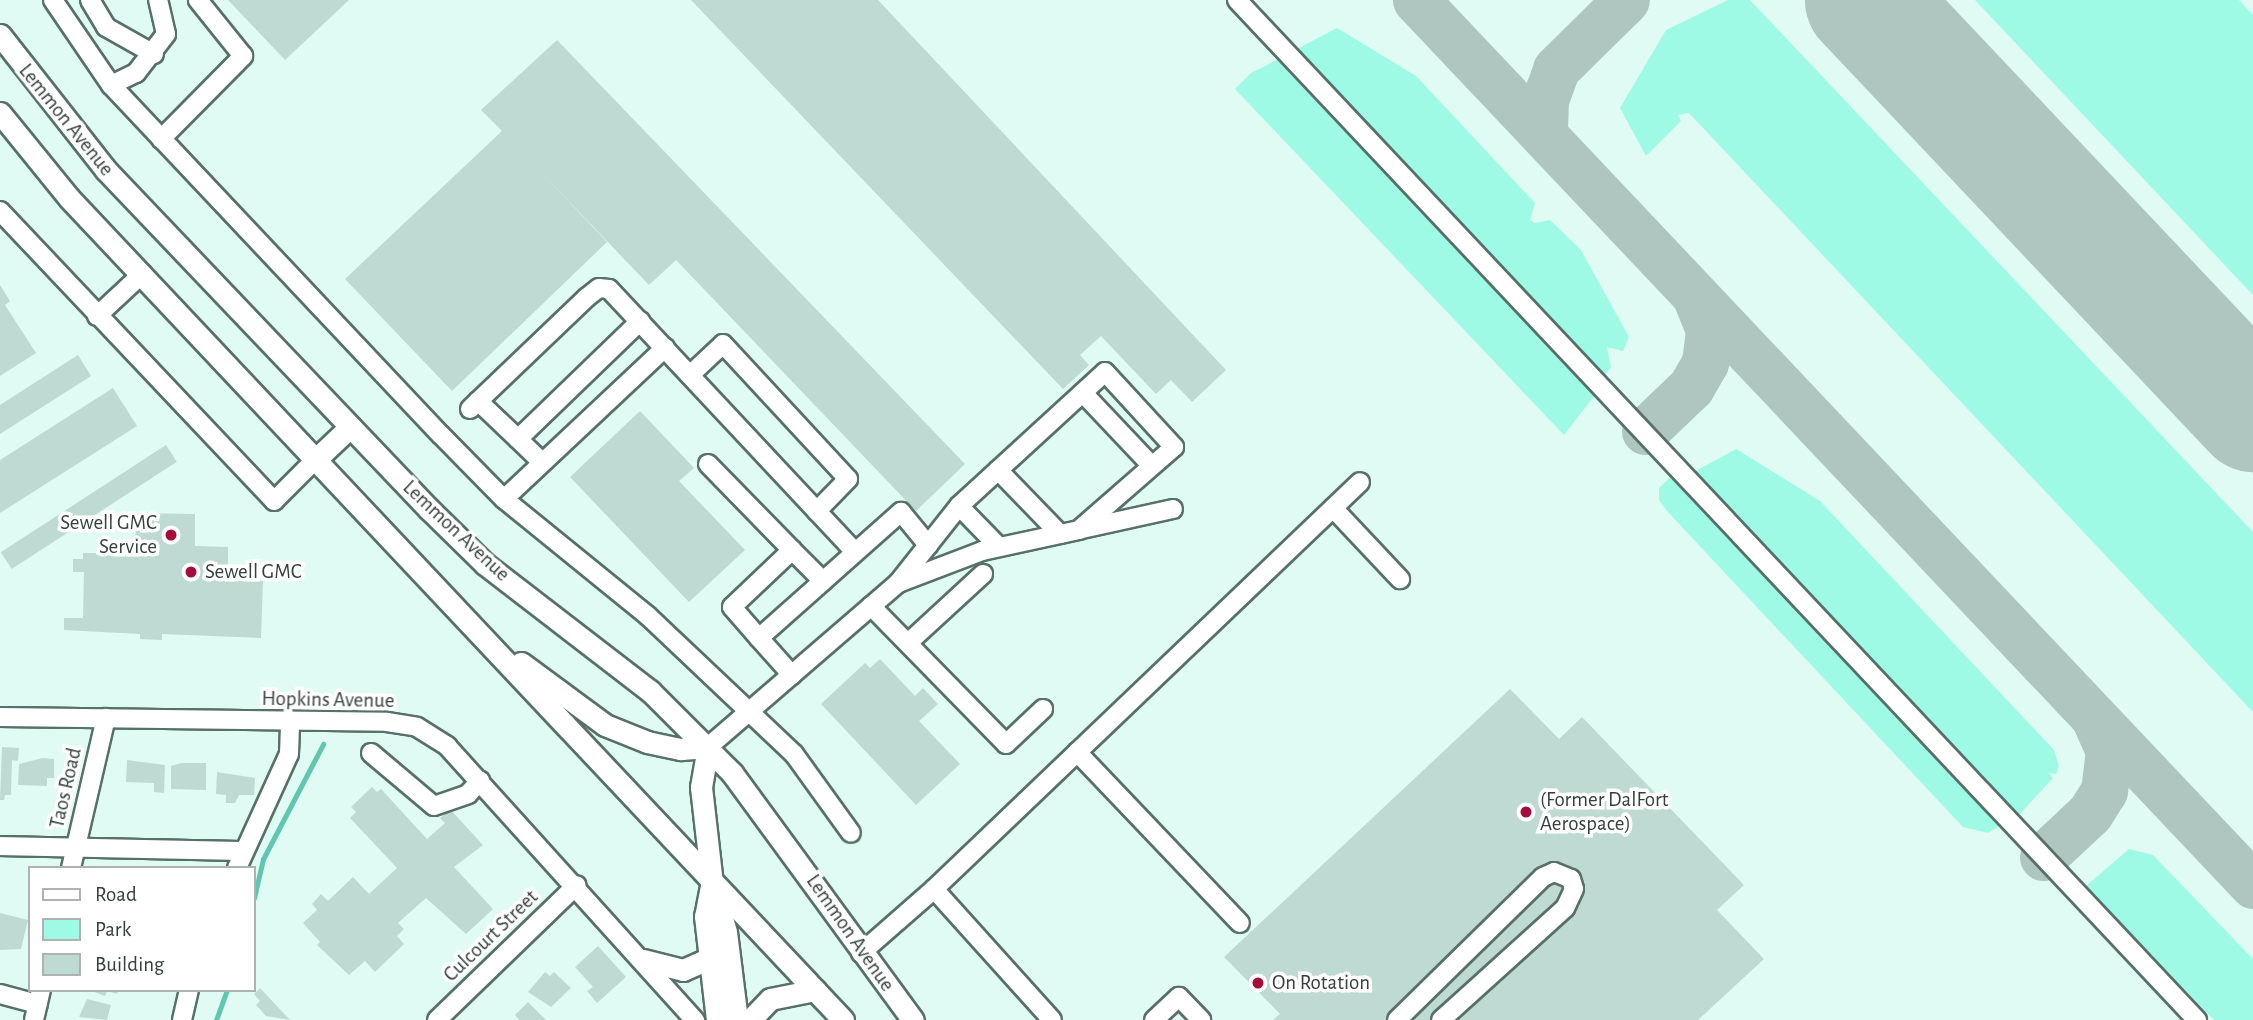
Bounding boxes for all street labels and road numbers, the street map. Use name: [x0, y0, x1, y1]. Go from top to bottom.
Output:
street label: Lemmon Avenue: [13, 59, 119, 181]
street label: Lemmon Avenue: [397, 475, 515, 587]
street label: Hopkins Avenue: [261, 686, 395, 714]
street label: Taos Road: [45, 745, 87, 831]
street label: Lemmon Avenue: [800, 870, 900, 996]
street label: Culcourt Street: [438, 885, 544, 987]

